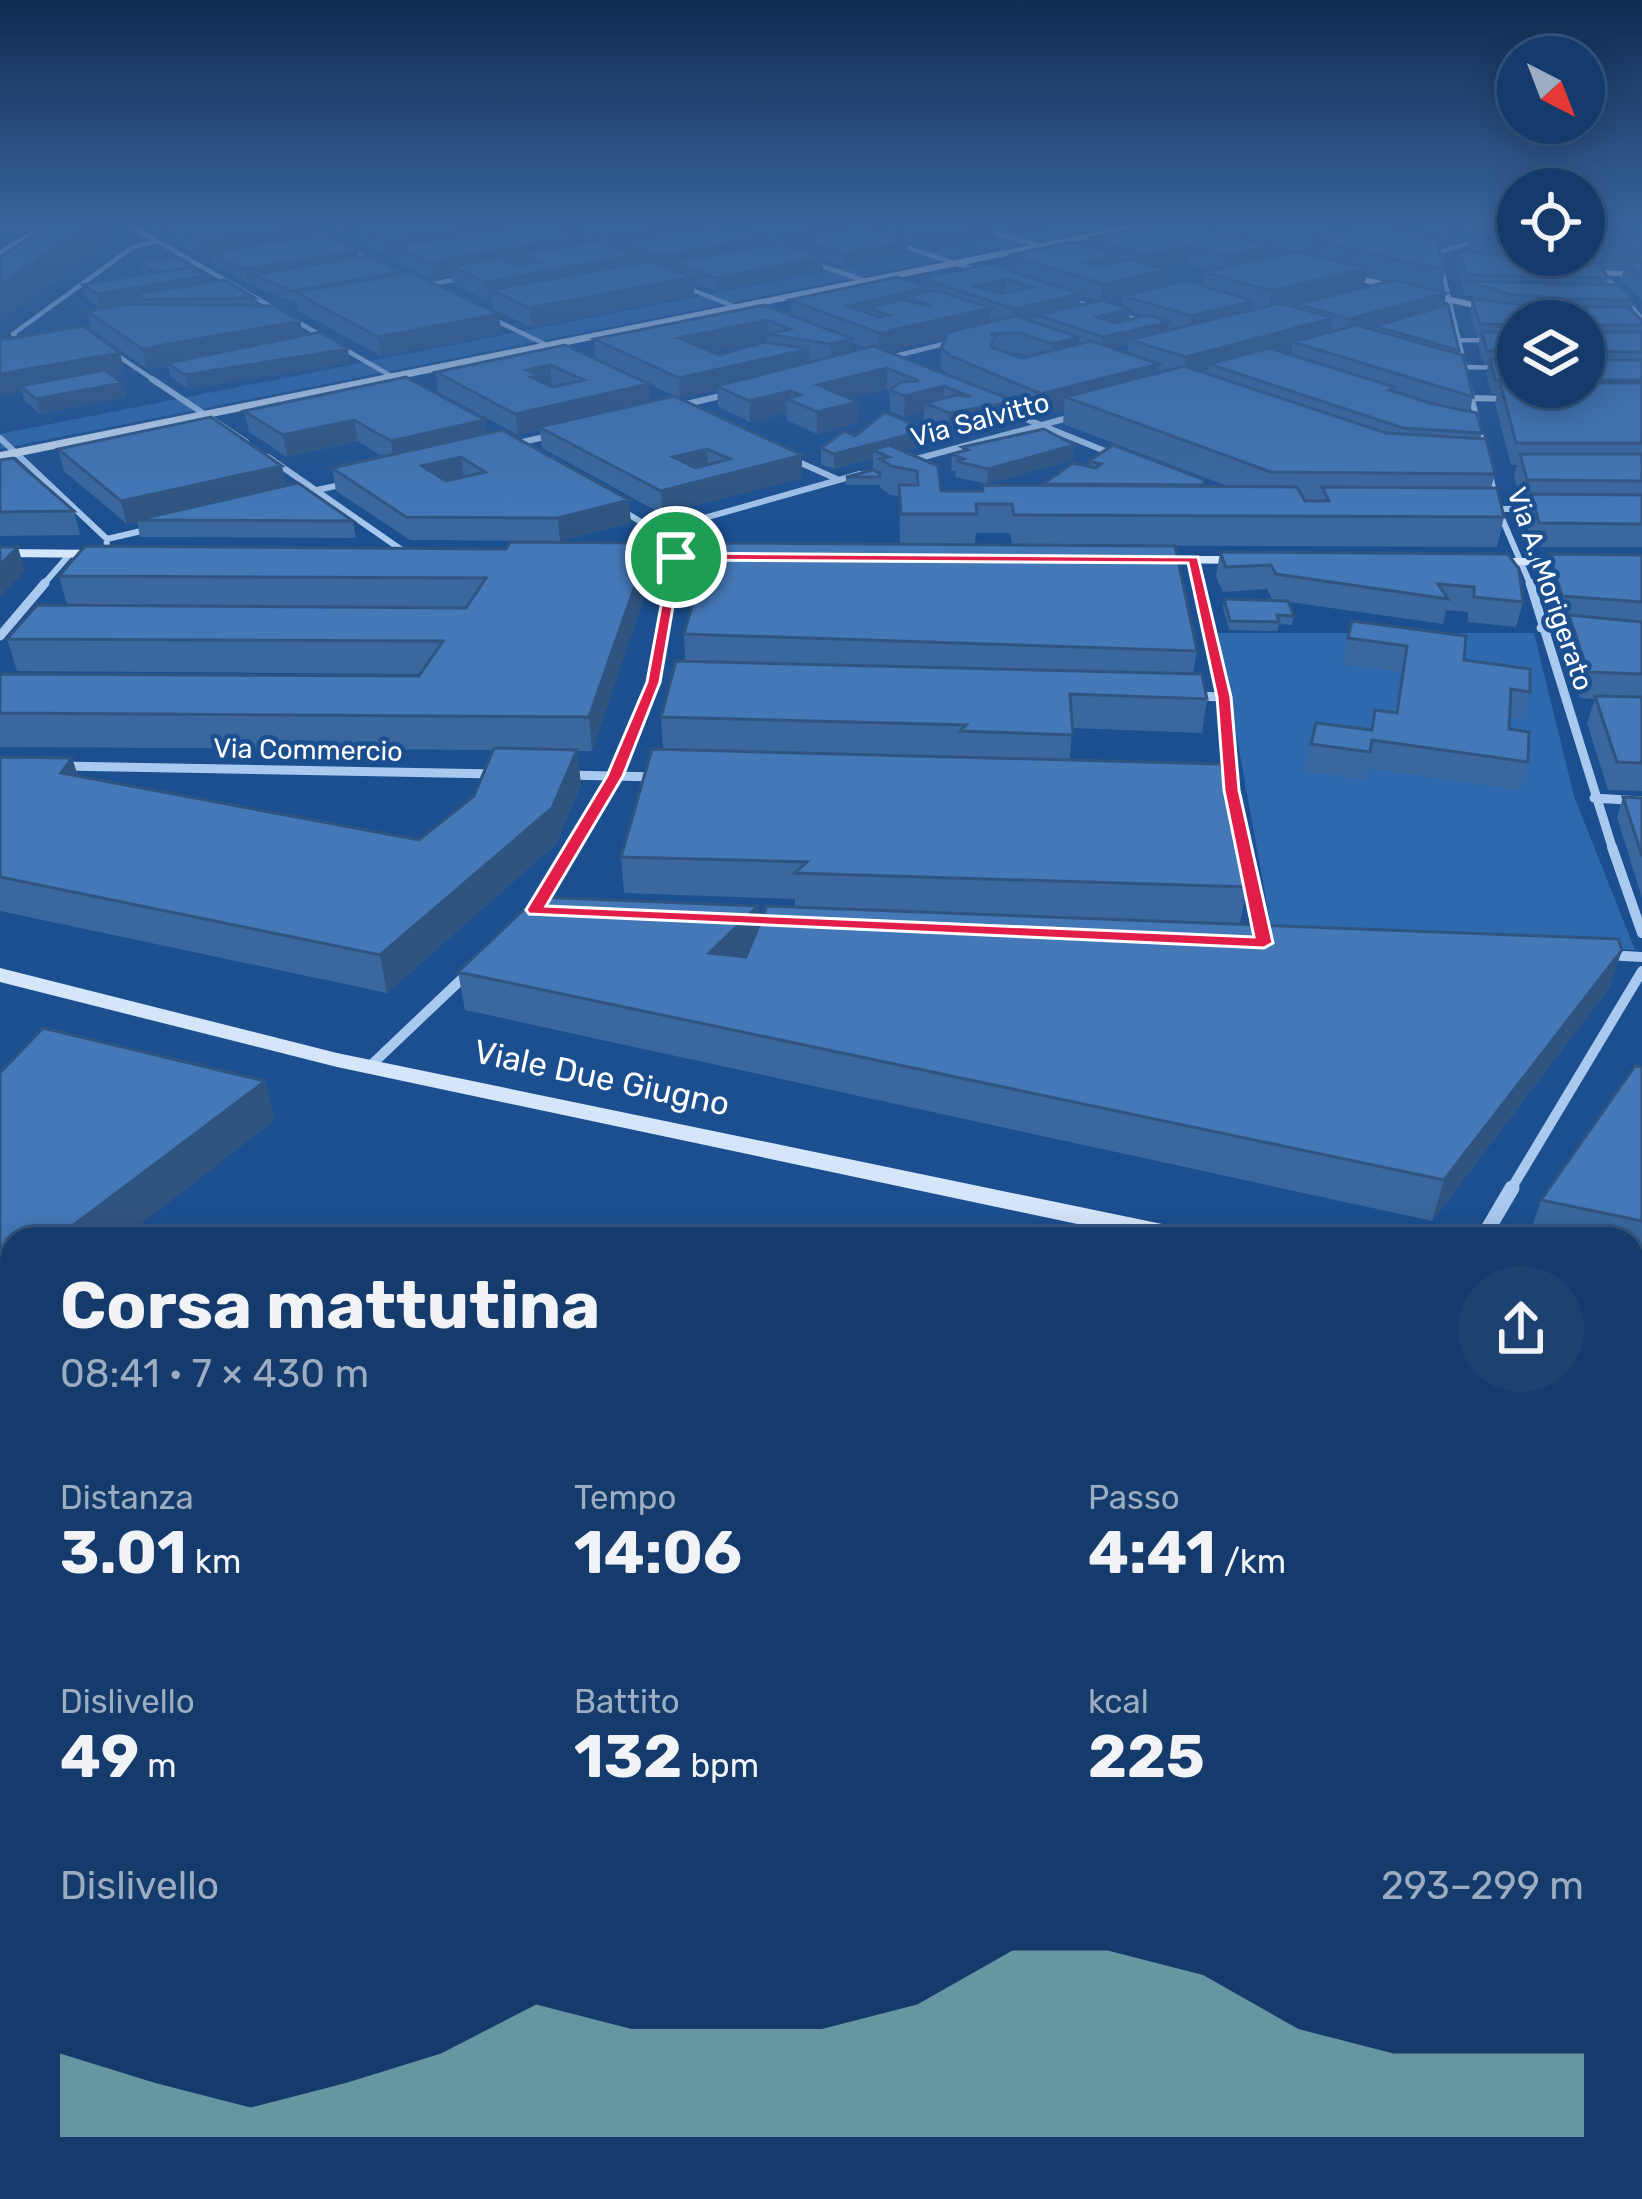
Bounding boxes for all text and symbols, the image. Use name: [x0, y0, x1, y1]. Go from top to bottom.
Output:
north arrow: [1497, 36, 1605, 144]
map controls: [1497, 36, 1605, 408]
button: locate: [1497, 168, 1605, 276]
button: layers: [1497, 300, 1605, 408]
street label: Via Salvitto: [907, 386, 1053, 454]
street label: Via A. Morigerato: [1500, 483, 1600, 695]
pin: [625, 506, 727, 608]
icon: arrive: [643, 524, 709, 590]
street label: Via Commercio: [213, 732, 403, 768]
street label: Viale Due Giugno: [470, 1031, 733, 1124]
text: Corsa mattutina: [60, 1266, 600, 1345]
button: share: [1458, 1266, 1584, 1392]
text: 08:41 · 7 × 430 m: [60, 1351, 369, 1397]
text: Distanza: [60, 1478, 194, 1517]
text: Tempo: [574, 1478, 676, 1517]
text: Passo: [1088, 1478, 1180, 1517]
text: 3.01: [60, 1517, 187, 1588]
text: 14:06: [574, 1517, 742, 1588]
text: 4:41: [1088, 1517, 1216, 1588]
text: km: [187, 1542, 241, 1581]
text: /km: [1216, 1542, 1286, 1581]
text: Dislivello: [60, 1682, 195, 1721]
text: Battito: [574, 1682, 680, 1721]
text: kcal: [1088, 1682, 1149, 1721]
text: 49: [60, 1721, 139, 1792]
text: 132: [574, 1721, 682, 1792]
text: 225: [1088, 1721, 1205, 1792]
text: m: [139, 1746, 177, 1785]
text: bpm: [682, 1746, 759, 1785]
text: Dislivello: [60, 1863, 219, 1909]
text: 293–299 m: [1381, 1863, 1584, 1909]

